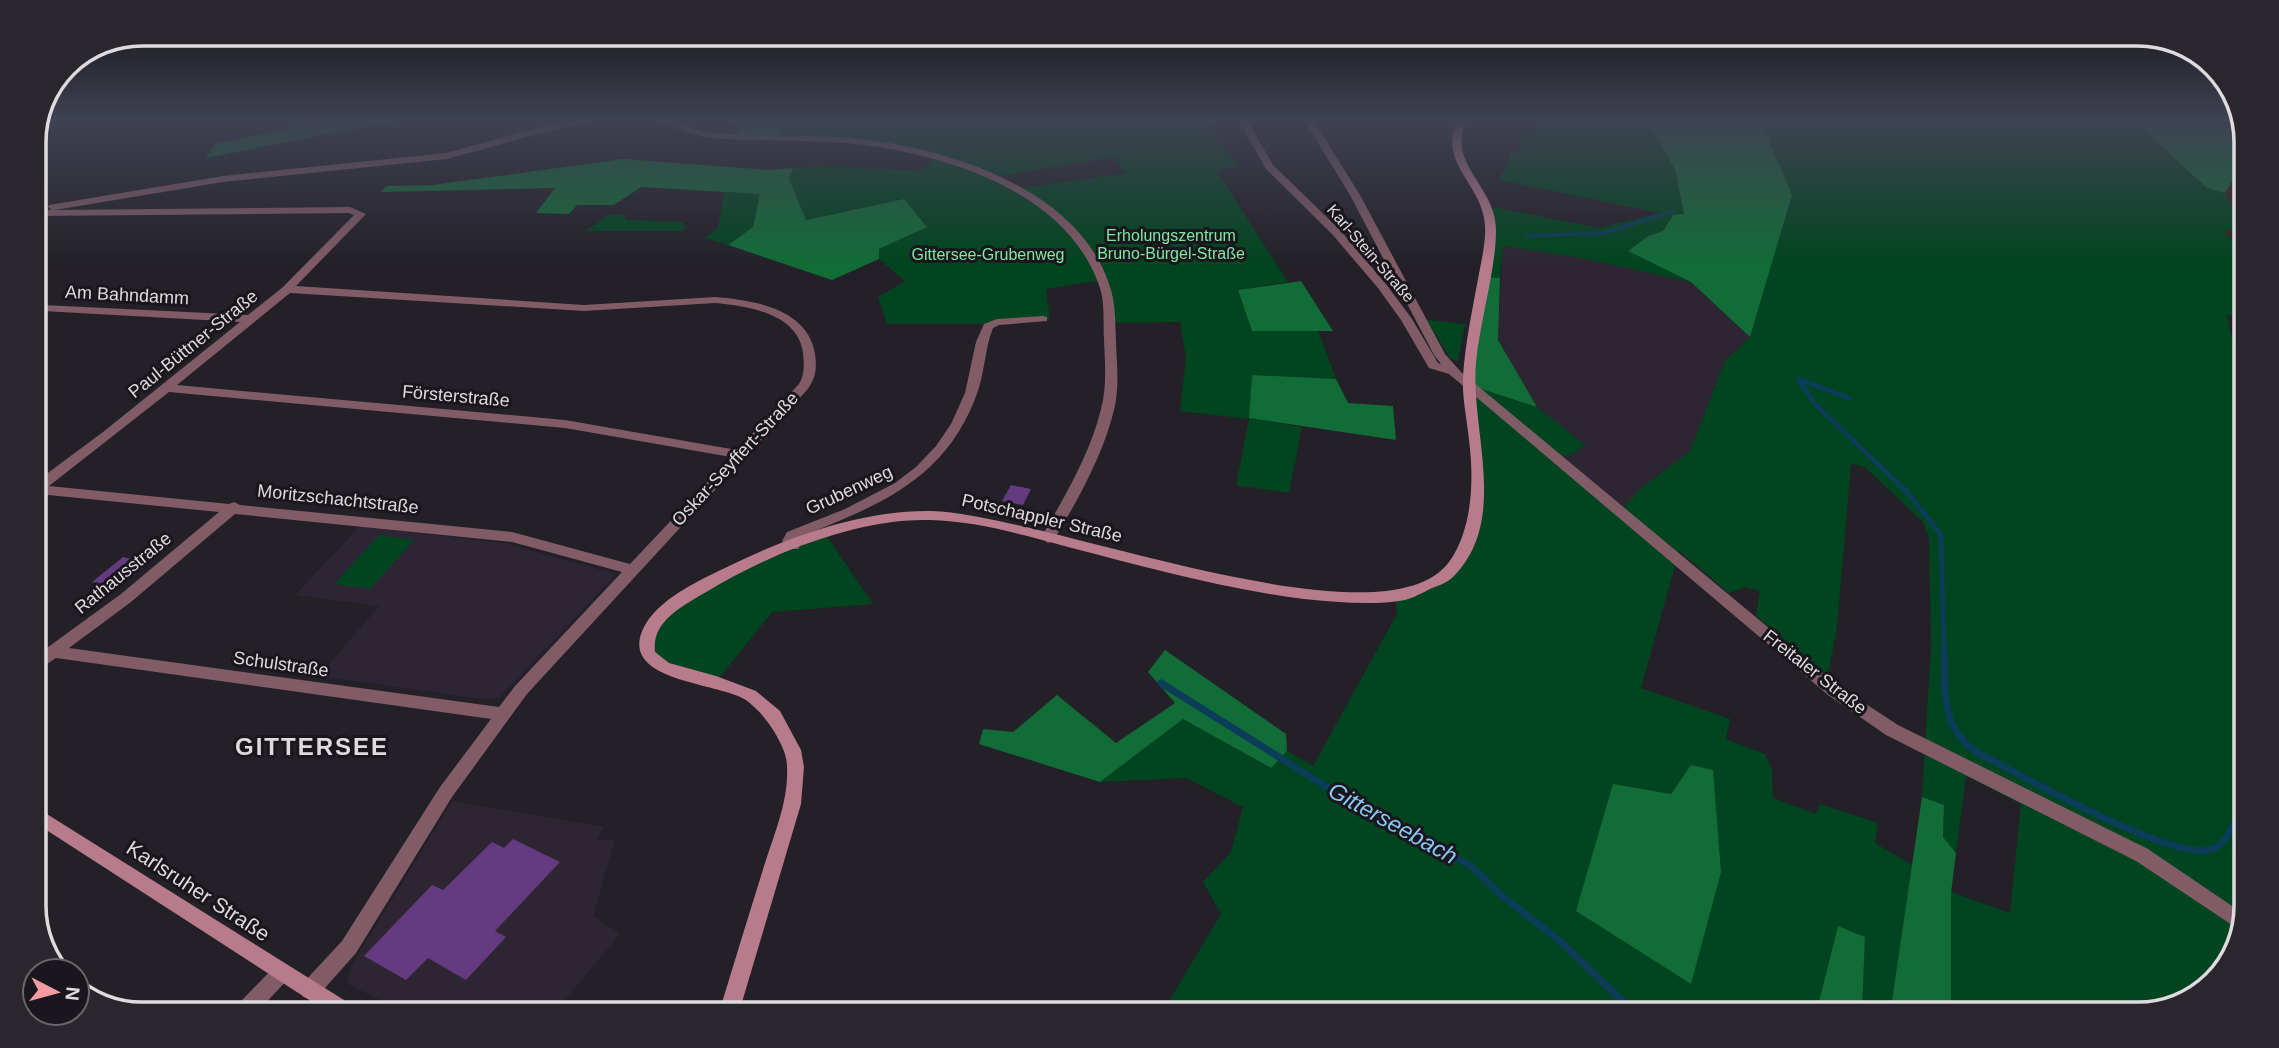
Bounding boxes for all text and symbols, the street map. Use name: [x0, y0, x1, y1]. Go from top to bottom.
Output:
street label: Karl-Stein-Straße: [1324, 201, 1418, 306]
park label: Erholungszentrum Bruno-Bürgel-Straße: [1097, 227, 1245, 262]
park label: Gittersee-Grubenweg: [912, 246, 1064, 263]
street label: Am Bahndamm: [65, 282, 189, 308]
street label: Paul-Büttner-Straße: [125, 286, 261, 402]
street label: Försterstraße: [401, 381, 511, 411]
street label: Oskar-Seyffert-Straße: [668, 388, 802, 530]
street label: Grubenweg: [803, 461, 895, 519]
street label: Moritzschachtstraße: [256, 481, 420, 517]
street label: Potschappler Straße: [960, 490, 1124, 546]
street label: Rathausstraße: [71, 528, 175, 618]
street label: Freitaler Straße: [1760, 626, 1870, 718]
street label: Schulstraße: [232, 647, 330, 681]
district label: GITTERSEE: [235, 733, 389, 760]
water label: Gitterseebach: [1324, 777, 1462, 869]
street label: Karlsruher Straße: [123, 836, 274, 945]
north arrow: [21, 957, 91, 1027]
text: N: [61, 986, 84, 1002]

